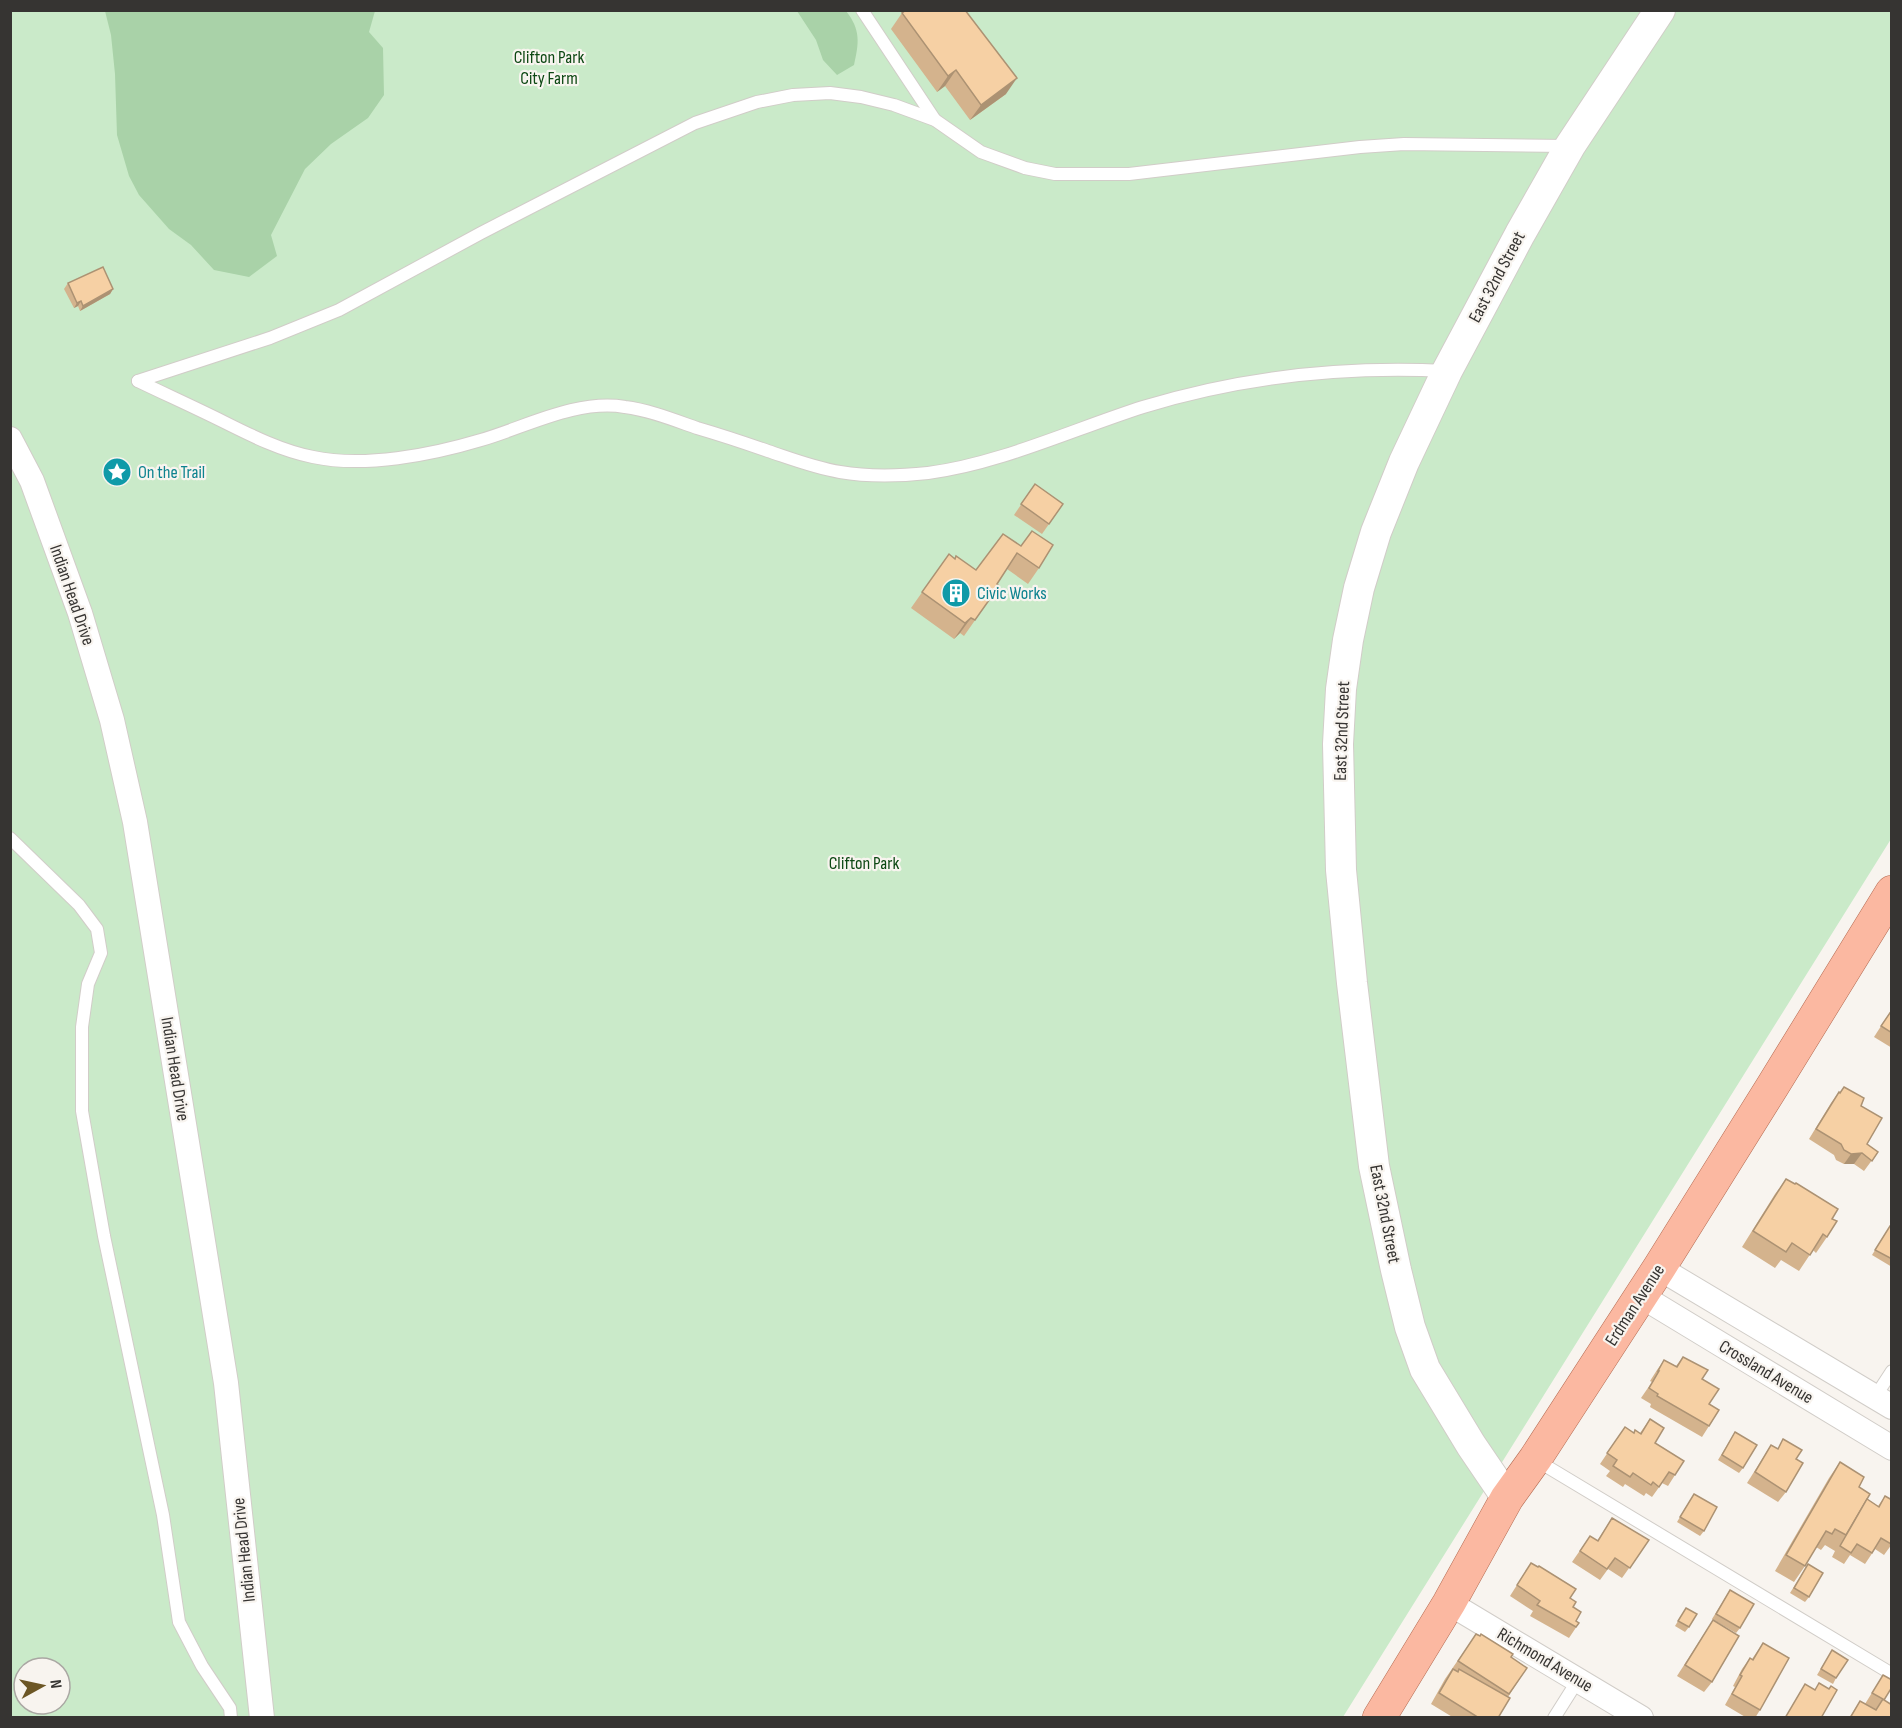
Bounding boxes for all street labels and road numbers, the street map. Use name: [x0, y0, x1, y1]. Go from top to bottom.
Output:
street label: East 32nd Street: [1464, 228, 1530, 326]
street label: Indian Head Drive: [45, 542, 99, 648]
street label: East 32nd Street: [1330, 680, 1354, 781]
street label: Indian Head Drive: [156, 1016, 194, 1122]
street label: East 32nd Street: [1365, 1163, 1405, 1266]
street label: Erdman Avenue: [1601, 1260, 1669, 1350]
street label: Crossland Avenue: [1715, 1336, 1817, 1408]
street label: Indian Head Drive: [228, 1497, 260, 1603]
street label: Richmond Avenue: [1493, 1623, 1597, 1697]

